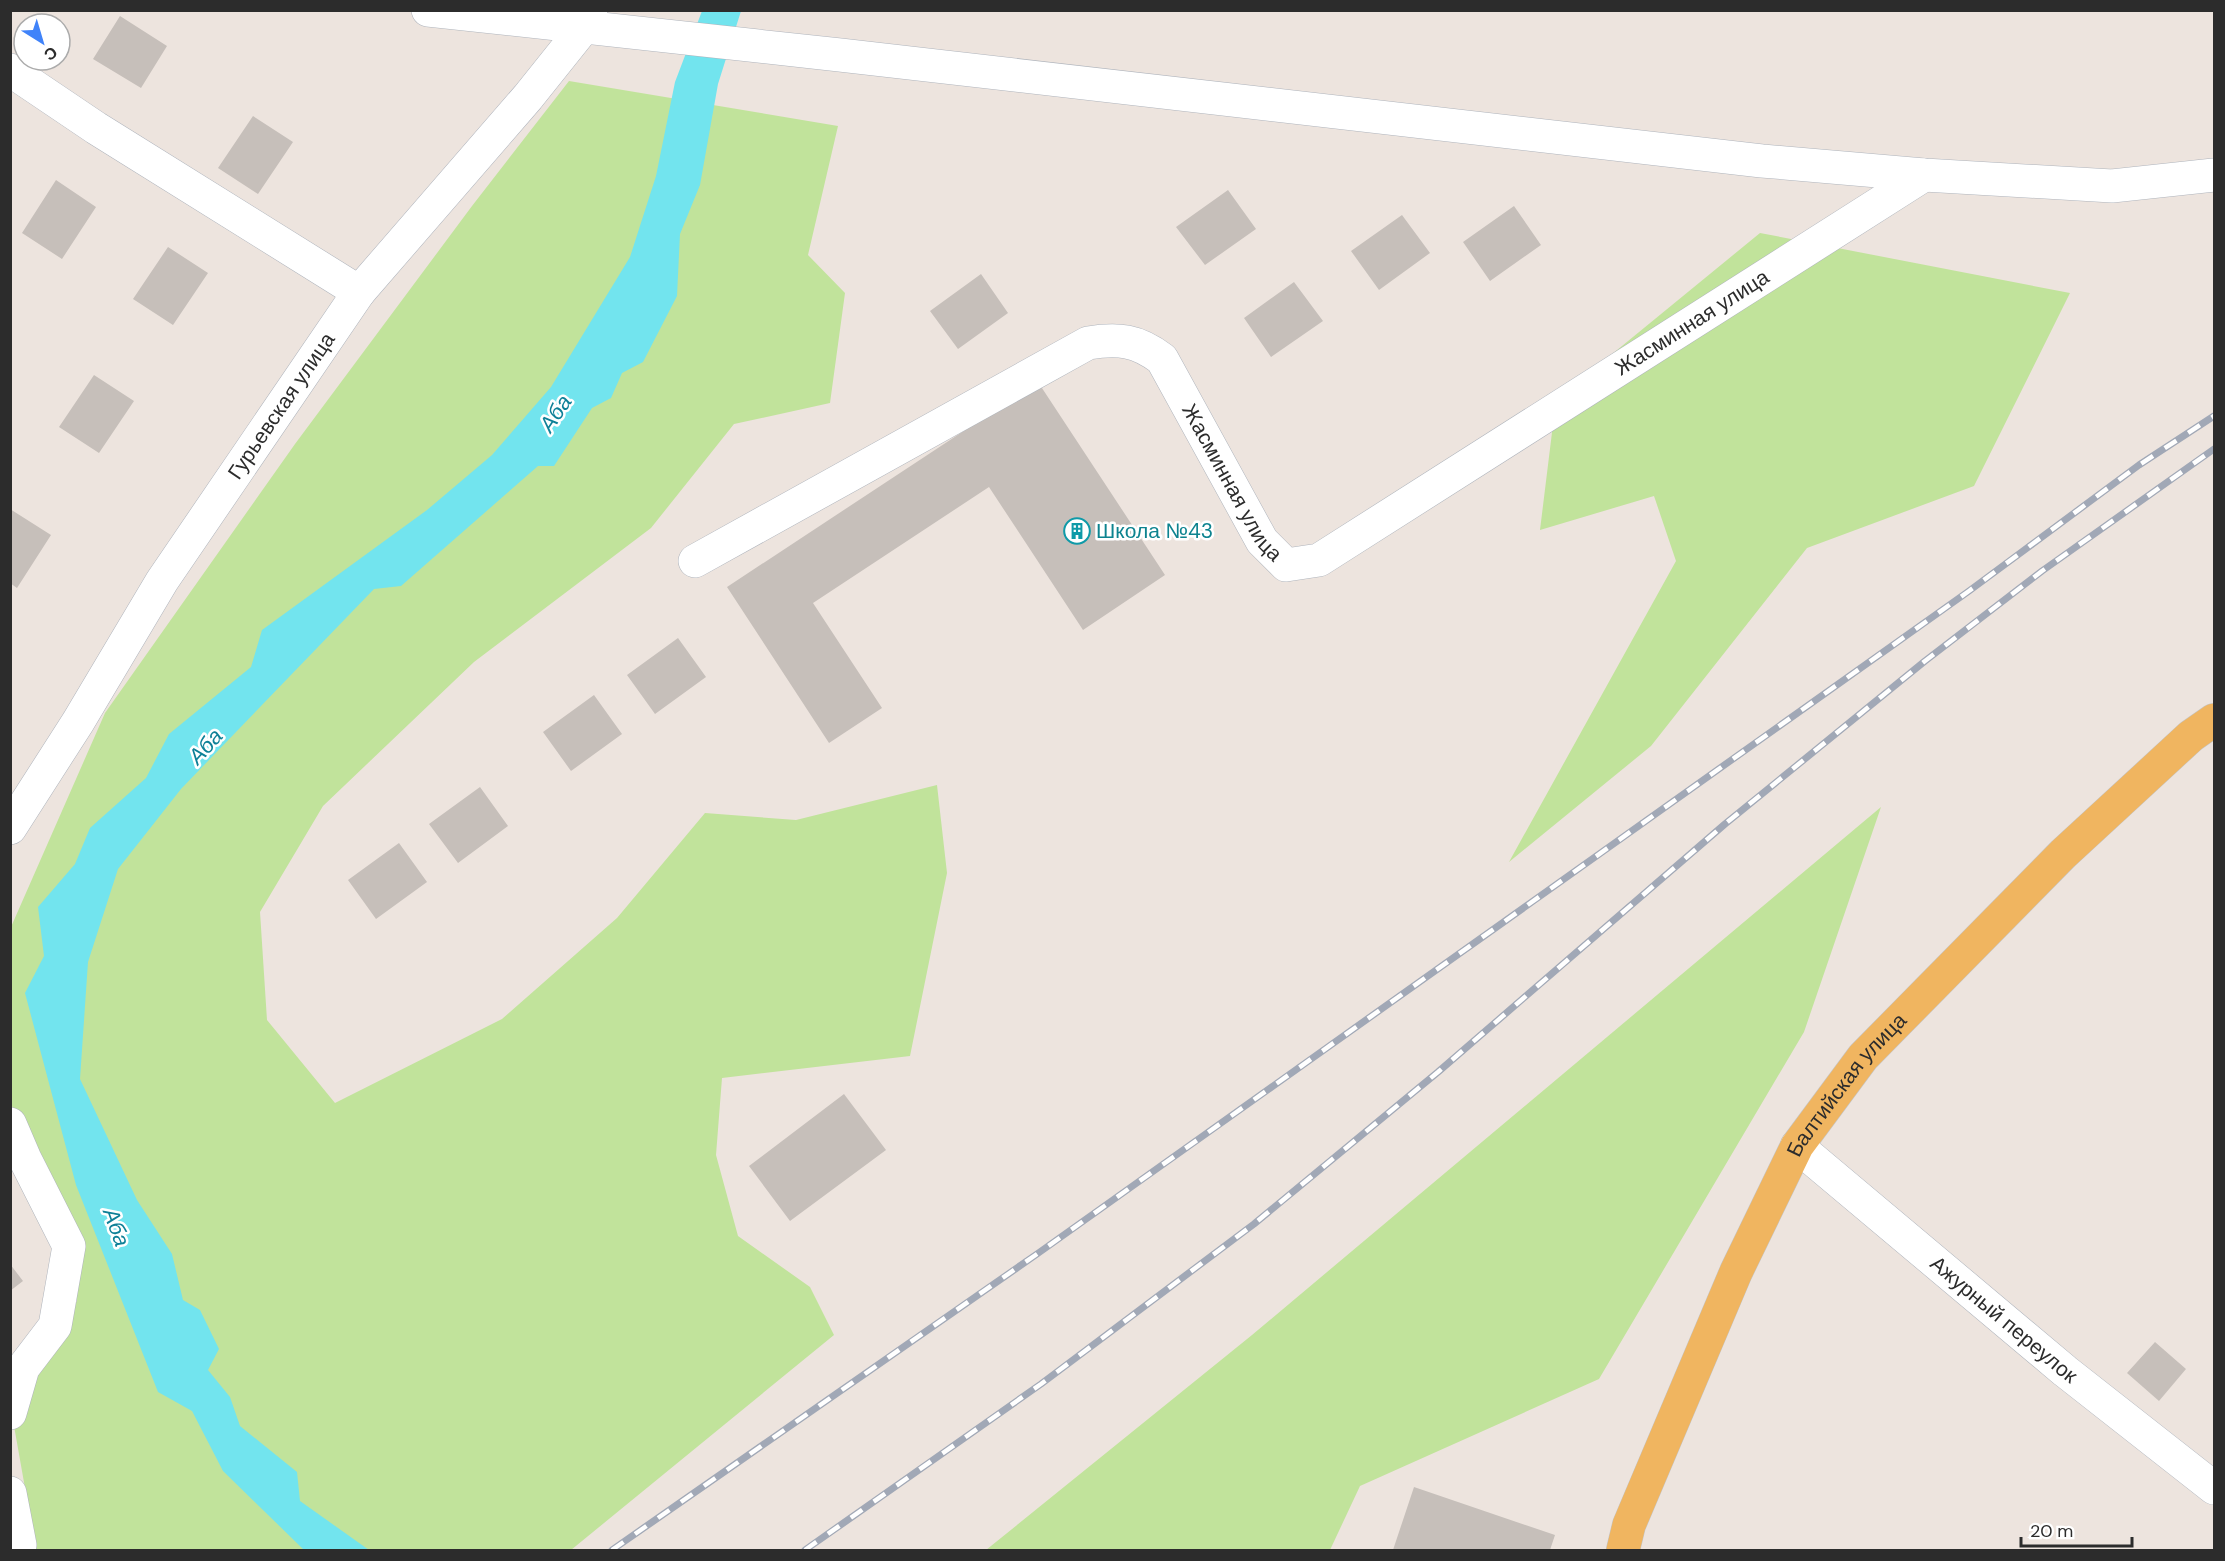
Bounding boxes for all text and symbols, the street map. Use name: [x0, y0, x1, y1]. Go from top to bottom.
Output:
north arrow: [12, 12, 72, 72]
text: С: [39, 42, 62, 66]
street label: Жасминная улица: [1610, 263, 1775, 382]
street label: Гурьевская улица: [221, 327, 342, 485]
water label: Аба: [531, 389, 578, 439]
street label: Жасминная улица: [1175, 399, 1289, 568]
building icon: Школа №43: [1062, 516, 1092, 546]
place label: Школа №43: [1096, 517, 1213, 545]
water label: Аба: [180, 722, 229, 772]
street label: Балтийская улица: [1780, 1007, 1913, 1161]
water label: Аба: [96, 1202, 137, 1250]
street label: Ажурный переулок: [1924, 1250, 2084, 1390]
scale bar: [2021, 1510, 2132, 1548]
text: 20 m: [2030, 1519, 2073, 1543]

